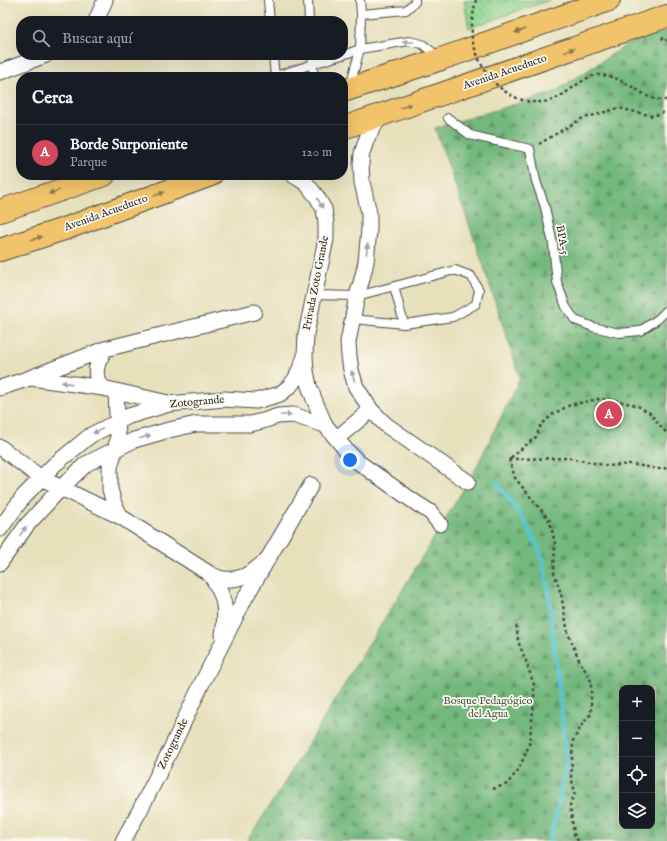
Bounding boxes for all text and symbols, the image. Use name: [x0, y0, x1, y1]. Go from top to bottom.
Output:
search box: [16, 16, 348, 60]
icon: search: [30, 27, 52, 49]
text: Buscar aquí: [62, 29, 132, 48]
one-way arrow: [513, 29, 525, 35]
one-way arrow: [401, 39, 414, 45]
one-way arrow: [563, 47, 575, 53]
street label: Avenida Acueducto: [460, 51, 549, 93]
text: Cerca: [32, 88, 73, 109]
one-way arrow: [401, 103, 413, 109]
text: Borde Surponiente: [70, 135, 188, 154]
text: A: [41, 144, 49, 161]
text: 120 m: [302, 144, 332, 161]
text: Parque: [70, 154, 107, 171]
one-way arrow: [48, 190, 60, 196]
street label: Avenida Acueducto: [61, 191, 150, 235]
one-way arrow: [154, 191, 166, 197]
one-way arrow: [316, 197, 323, 208]
street label: BPA-5: [553, 224, 571, 256]
one-way arrow: [31, 235, 43, 241]
street label: Privada Zoto Grande: [300, 235, 332, 331]
one-way arrow: [364, 243, 371, 255]
one-way arrow: [350, 370, 356, 382]
one-way arrow: [61, 380, 73, 386]
street label: Zotogrande: [169, 393, 225, 411]
pin: A: [596, 399, 622, 429]
one-way arrow: [280, 412, 292, 419]
one-way arrow: [93, 428, 104, 434]
one-way arrow: [139, 434, 151, 440]
your location: [340, 450, 360, 470]
one-way arrow: [19, 526, 27, 537]
map controls: [619, 685, 655, 829]
button: +: [619, 685, 655, 721]
park label: Bosque Pedagógico del Agua: [444, 694, 533, 721]
street label: Zotogrande: [155, 716, 191, 772]
button: −: [619, 721, 655, 757]
button: locate: [619, 757, 655, 793]
button: layers: [619, 793, 655, 829]

